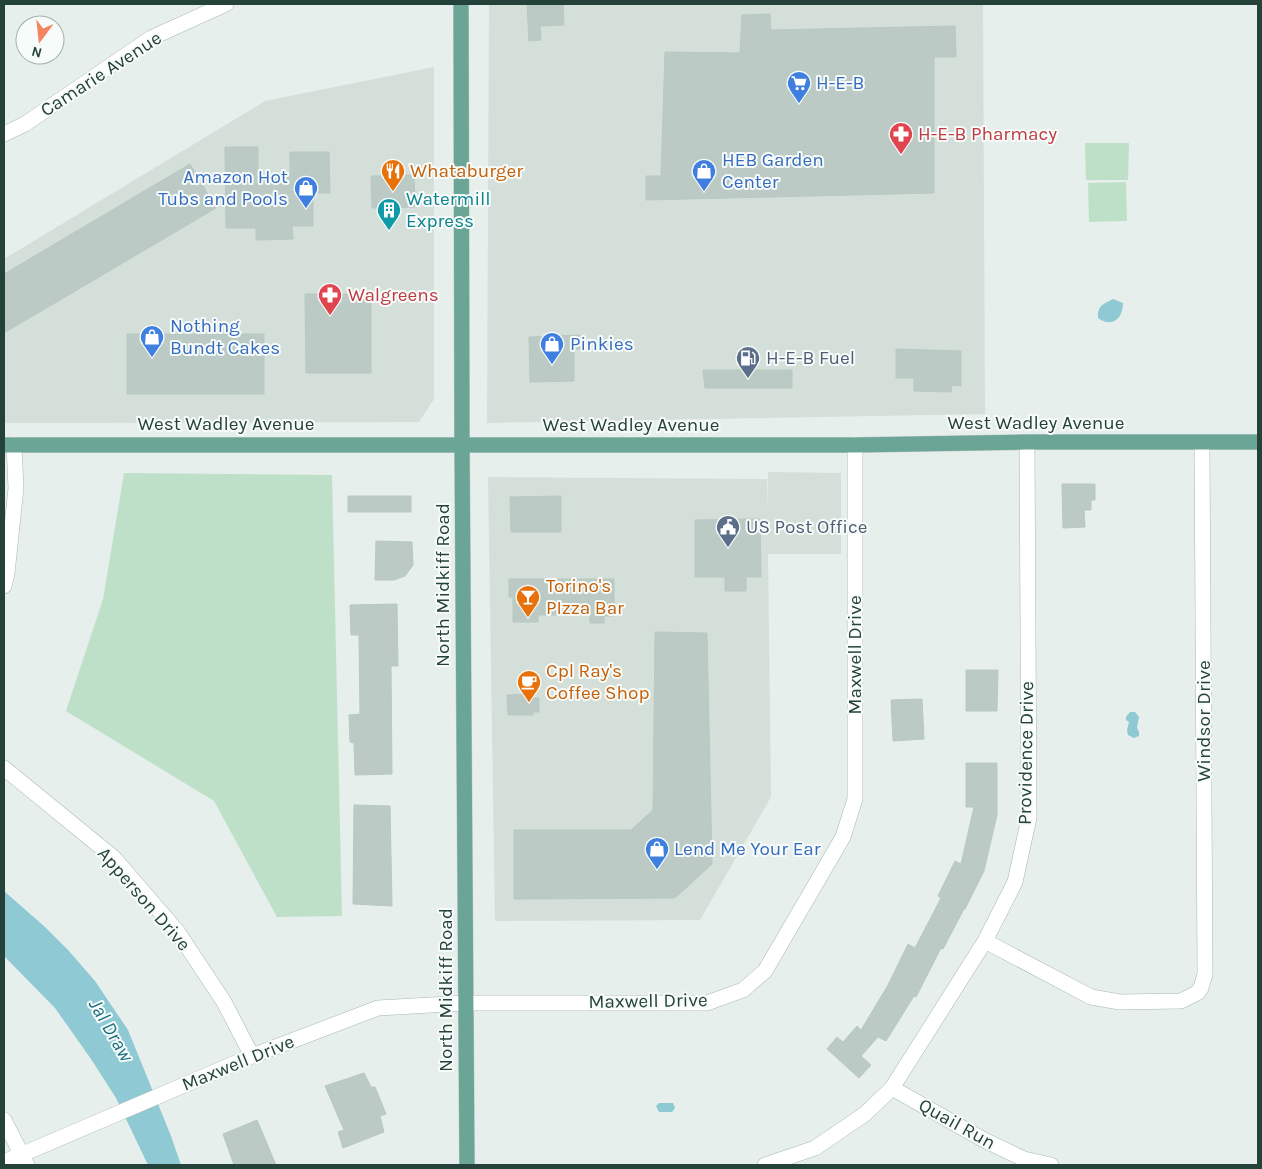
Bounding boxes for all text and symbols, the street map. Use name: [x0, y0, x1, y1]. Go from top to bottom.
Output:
north arrow: [15, 15, 65, 65]
street label: Camarie Avenue: [36, 27, 166, 121]
text: N: [30, 43, 44, 62]
supermarket icon: H-E-B: [786, 70, 812, 104]
place label: H-E-B: [816, 72, 864, 94]
pharmacy icon: H-E-B Pharmacy: [888, 121, 914, 155]
place label: H-E-B Pharmacy: [918, 123, 1057, 145]
place label: HEB Garden Center: [722, 149, 824, 193]
restaurant icon: Whataburger: [380, 158, 406, 192]
shop icon: HEB Garden Center: [691, 158, 717, 192]
place label: Whataburger: [410, 160, 523, 182]
place label: Amazon Hot Tubs and Pools: [158, 166, 288, 210]
shop icon: Amazon Hot Tubs and Pools: [293, 175, 319, 209]
place label: Watermill Express: [406, 188, 491, 232]
building icon: Watermill Express: [376, 197, 402, 231]
pharmacy icon: Walgreens: [317, 282, 343, 316]
place label: Walgreens: [348, 284, 439, 306]
place label: Nothing Bundt Cakes: [170, 315, 280, 359]
shop icon: Nothing Bundt Cakes: [139, 324, 165, 358]
shop icon: Pinkies: [539, 331, 565, 365]
place label: Pinkies: [570, 333, 634, 355]
fuel station icon: H-E-B Fuel: [735, 345, 761, 379]
place label: H-E-B Fuel: [766, 347, 855, 369]
street label: West Wadley Avenue: [948, 412, 1124, 434]
street label: West Wadley Avenue: [138, 413, 314, 435]
street label: West Wadley Avenue: [543, 414, 719, 436]
street label: North Midkiff Road: [432, 503, 454, 667]
public building icon: US Post Office: [715, 514, 741, 548]
place label: US Post Office: [746, 516, 867, 538]
place label: Torino's PIzza Bar: [546, 575, 624, 619]
bar icon: Torino's PIzza Bar: [515, 584, 541, 618]
street label: Maxwell Drive: [844, 595, 866, 715]
place label: Cpl Ray's Coffee Shop: [546, 660, 650, 704]
street label: Windsor Drive: [1193, 660, 1215, 782]
cafe icon: Cpl Ray's Coffee Shop: [516, 669, 542, 703]
street label: Providence Drive: [1014, 681, 1038, 825]
shop icon: Lend Me Your Ear: [644, 836, 670, 870]
place label: Lend Me Your Ear: [674, 838, 821, 860]
street label: Apperson Drive: [93, 843, 195, 955]
street label: North Midkiff Road: [435, 908, 457, 1072]
street label: Maxwell Drive: [588, 989, 708, 1013]
water label: Jal Draw: [84, 995, 139, 1066]
street label: Maxwell Drive: [179, 1030, 297, 1096]
street label: Quail Run: [915, 1094, 999, 1154]

